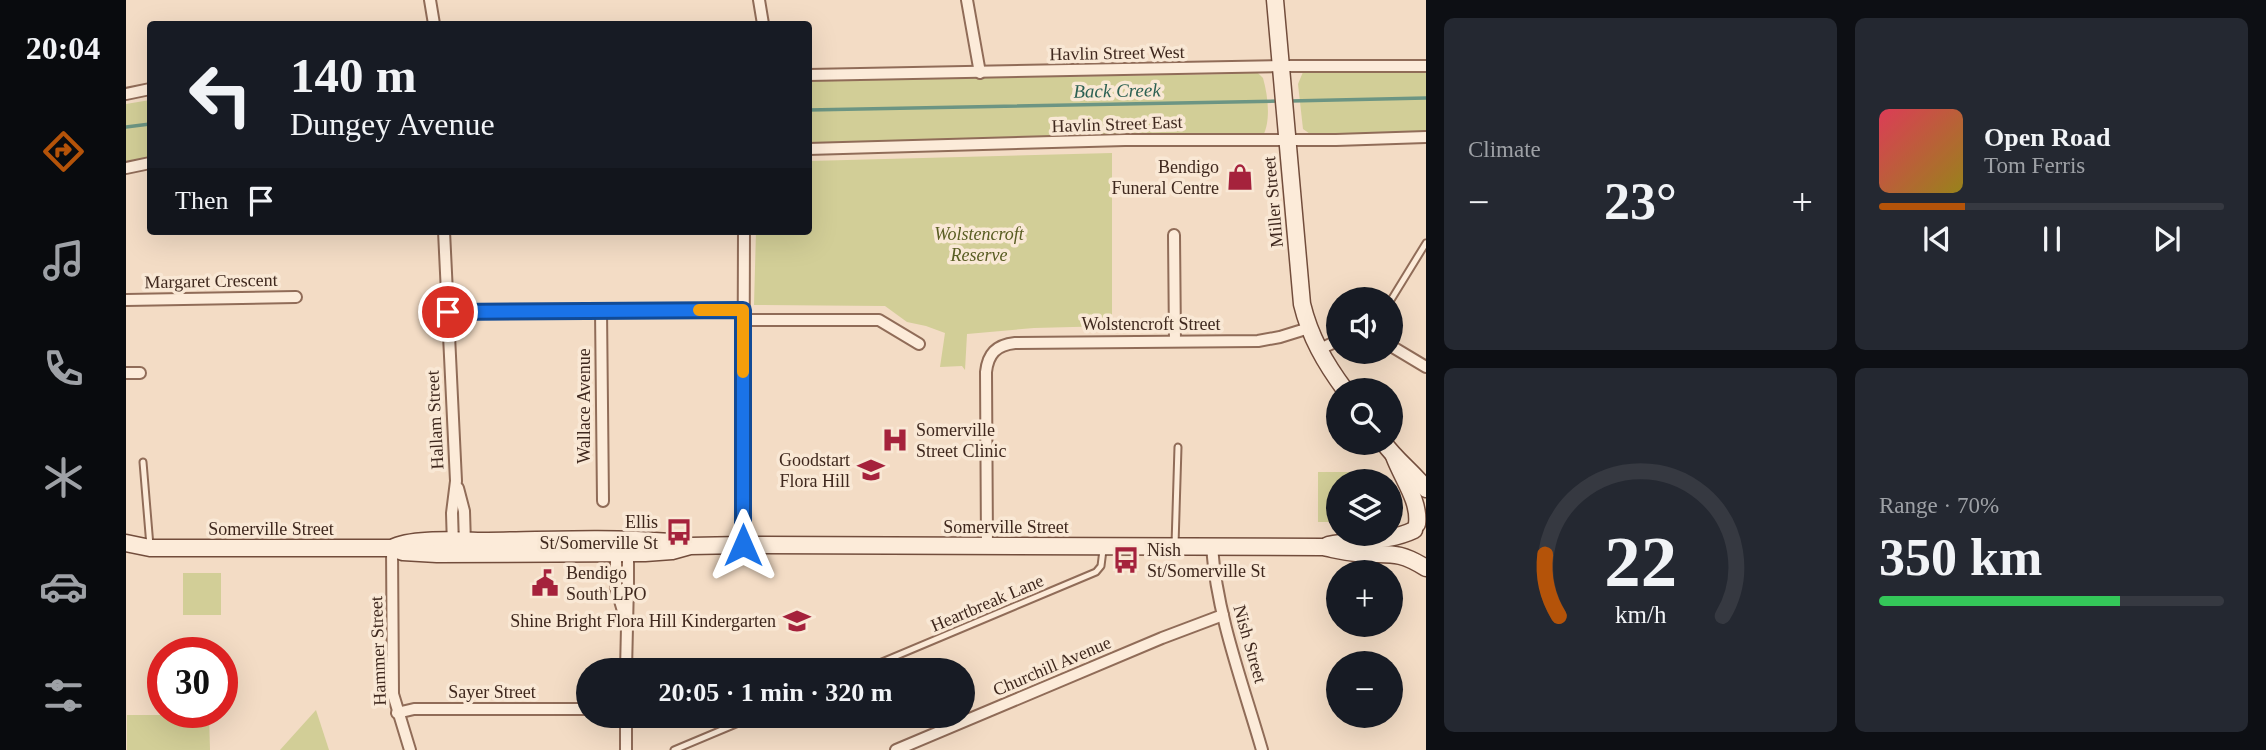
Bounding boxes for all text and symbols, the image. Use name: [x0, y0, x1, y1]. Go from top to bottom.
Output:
text: 20:04: [26, 30, 100, 66]
street label: Havlin Street West: [1049, 42, 1185, 64]
text: 140 m: [290, 48, 417, 103]
icon: left: [175, 49, 266, 140]
water label: Back Creek: [1073, 79, 1161, 102]
text: Dungey Avenue: [290, 106, 495, 142]
street label: Havlin Street East: [1051, 112, 1183, 136]
text: Open Road: [1984, 123, 2110, 152]
icon: directions: [39, 127, 88, 176]
text: Climate: [1468, 137, 1541, 162]
text: Tom Ferris: [1984, 153, 2085, 178]
street label: Miller Street: [1259, 156, 1287, 248]
place label: Bendigo Funeral Centre: [1112, 157, 1219, 198]
shop icon: Bendigo Funeral Centre: [1225, 162, 1255, 192]
text: 23°: [1604, 173, 1677, 230]
text: −: [1468, 181, 1489, 223]
text: +: [1792, 181, 1813, 223]
icon: arrive: [242, 182, 280, 220]
text: Then: [175, 186, 228, 215]
icon: previous: [1918, 220, 1956, 258]
icon: pause: [2033, 220, 2071, 258]
icon: next: [2148, 220, 2186, 258]
park label: Wolstencroft Reserve: [934, 224, 1025, 265]
icon: music: [39, 236, 88, 285]
street label: Margaret Crescent: [144, 270, 278, 292]
pin: [418, 282, 478, 342]
map controls: [1326, 287, 1403, 728]
button: sound: [1326, 287, 1403, 364]
icon: arrive: [429, 293, 467, 331]
street label: Wolstencroft Street: [1081, 314, 1221, 334]
icon: phone: [39, 344, 88, 393]
street label: Wallace Avenue: [574, 348, 594, 464]
street label: Hallam Street: [422, 370, 448, 470]
button: search: [1326, 378, 1403, 455]
place label: Somerville Street Clinic: [916, 420, 1006, 461]
hospital icon: Somerville Street Clinic: [880, 425, 910, 455]
place label: Goodstart Flora Hill: [779, 450, 850, 491]
icon: climate: [39, 453, 88, 502]
school or university icon: Goodstart Flora Hill: [856, 455, 886, 485]
button: layers: [1326, 469, 1403, 546]
text: Range · 70%: [1879, 493, 1999, 518]
position arrow: [706, 508, 780, 582]
place label: Ellis St/Somerville St: [539, 512, 658, 553]
bus stop icon: Ellis St/Somerville St: [664, 517, 694, 547]
street label: Somerville Street: [943, 517, 1069, 537]
street label: Somerville Street: [208, 519, 334, 539]
text: 22: [1604, 521, 1677, 602]
text: 350 km: [1879, 529, 2042, 586]
place label: Nish St/Somerville St: [1147, 540, 1266, 581]
bus stop icon: Nish St/Somerville St: [1111, 545, 1141, 575]
button: +: [1326, 560, 1403, 637]
icon: car: [39, 562, 88, 611]
place label: Bendigo South LPO: [566, 563, 647, 604]
public building icon: Bendigo South LPO: [530, 568, 560, 598]
street label: Heartbreak Lane: [928, 570, 1046, 636]
street label: Hammer Street: [366, 596, 390, 706]
text: km/h: [1615, 601, 1667, 628]
street label: Nish Street: [1229, 603, 1271, 685]
school or university icon: Shine Bright Flora Hill Kindergarten: [782, 606, 812, 636]
place label: Shine Bright Flora Hill Kindergarten: [510, 611, 776, 631]
street label: Churchill Avenue: [990, 632, 1114, 700]
speed limit sign: 30: [147, 637, 238, 728]
button: −: [1326, 651, 1403, 728]
icon: filters: [39, 671, 88, 720]
text: 20:05 · 1 min · 320 m: [659, 678, 893, 707]
street label: Sayer Street: [448, 682, 536, 702]

